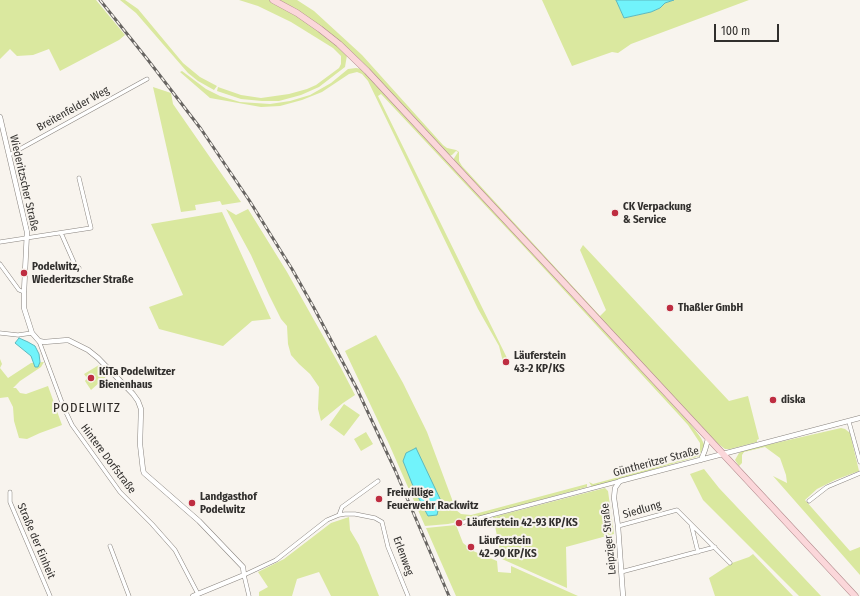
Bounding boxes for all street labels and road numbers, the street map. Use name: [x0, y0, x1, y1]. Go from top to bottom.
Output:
street label: Breitenfelder Weg: [35, 84, 111, 134]
street label: Wiederitzscher Straße: [6, 133, 42, 233]
street label: Hintere Dorfstraße: [78, 422, 138, 496]
street label: Güntheritzer Straße: [612, 444, 700, 480]
street label: Siedlung: [621, 498, 663, 522]
street label: Straße der Einheit: [14, 501, 58, 581]
street label: Leipziger Straße: [599, 503, 619, 575]
street label: Erlenweg: [390, 535, 416, 577]

